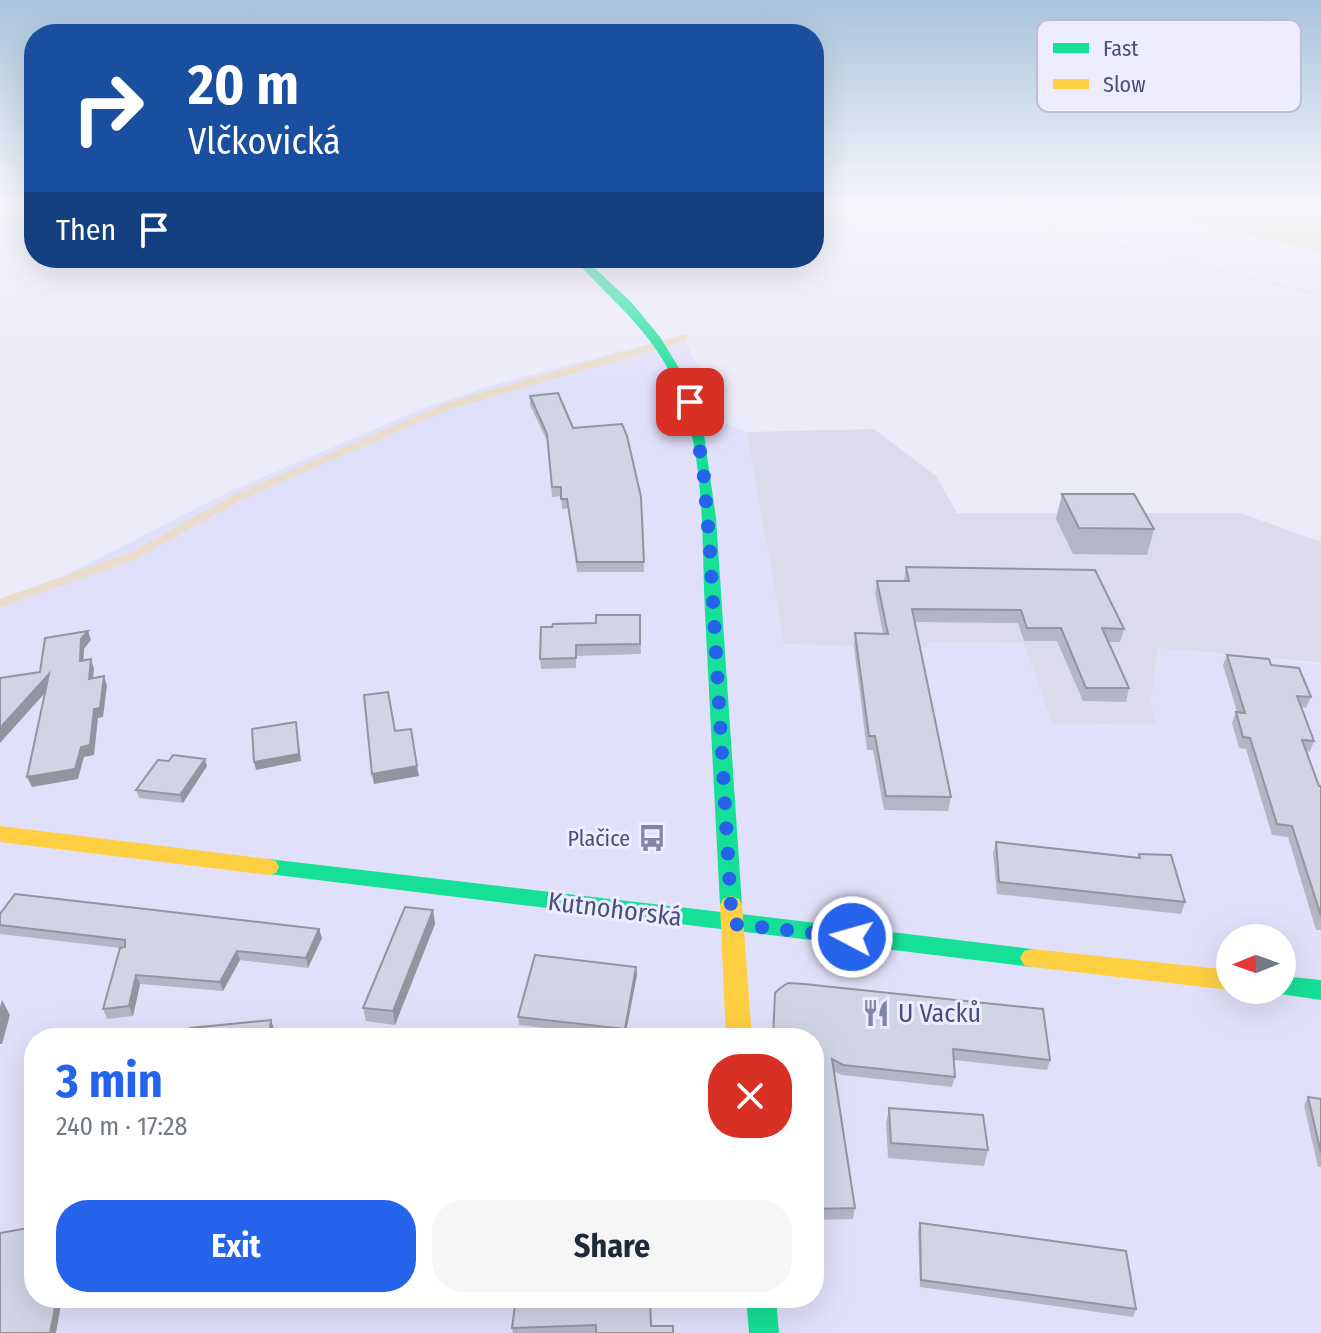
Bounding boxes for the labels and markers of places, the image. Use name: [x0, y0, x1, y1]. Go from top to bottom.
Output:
pin: [656, 368, 724, 436]
bus stop icon: Plačice: [637, 823, 667, 853]
place label: Plačice: [567, 825, 630, 852]
restaurant icon: U Vacků: [861, 998, 891, 1028]
place label: U Vacků: [898, 998, 981, 1029]

